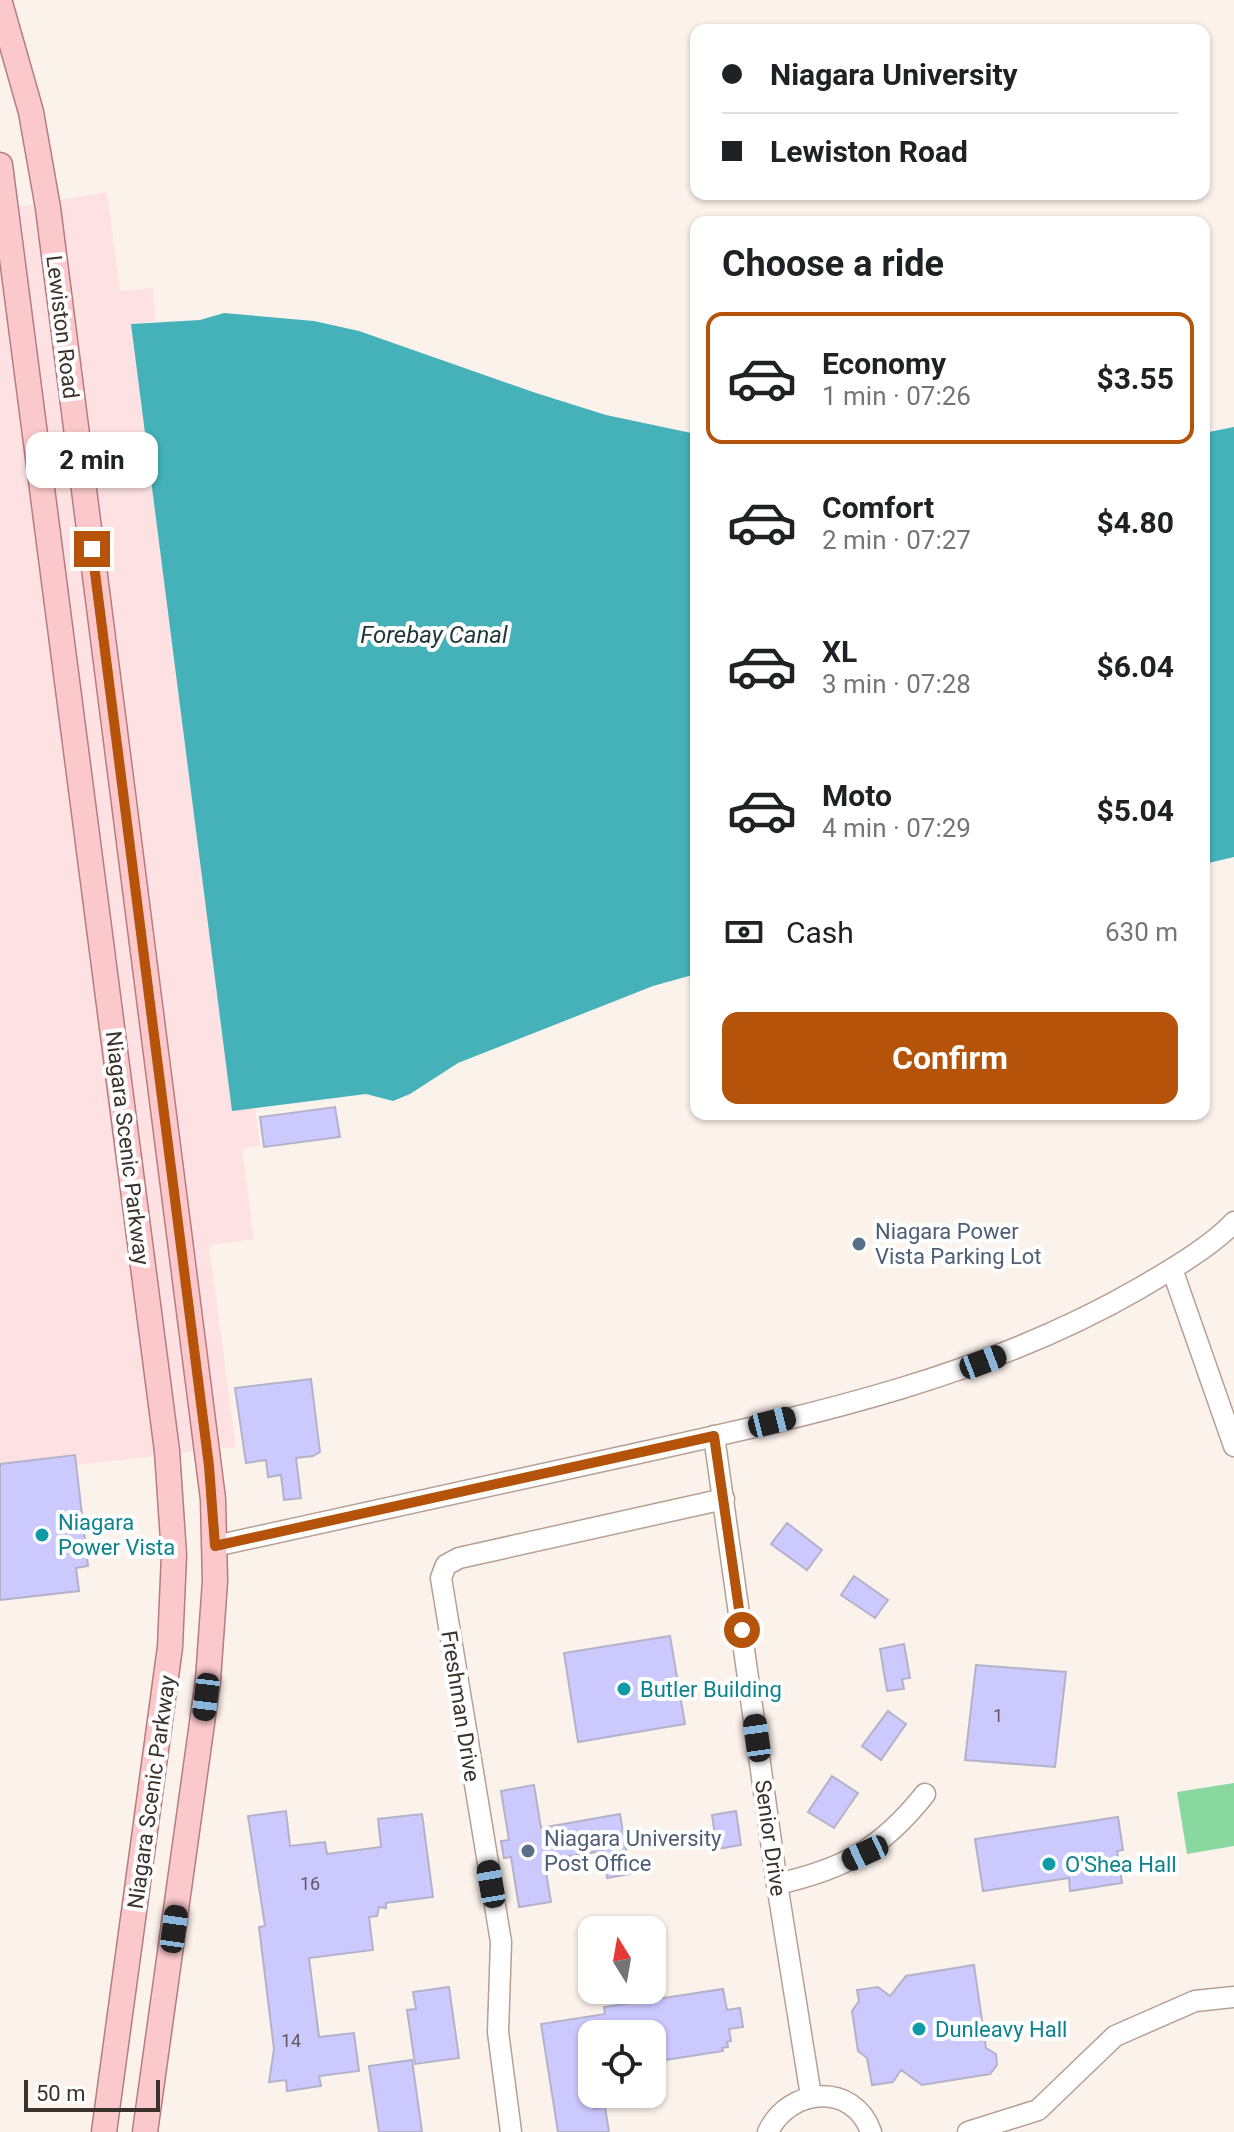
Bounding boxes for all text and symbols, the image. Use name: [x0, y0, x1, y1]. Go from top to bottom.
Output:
text: Niagara University: [770, 57, 1018, 92]
text: Lewiston Road: [770, 134, 968, 169]
text: Choose a ride: [722, 243, 944, 285]
street label: Lewiston Road: [41, 254, 84, 400]
icon: car: [726, 342, 798, 414]
text: Economy: [822, 346, 946, 381]
text: $3.55: [1096, 361, 1174, 396]
text: 1 min · 07:26: [822, 381, 971, 411]
callout: 2 min: [26, 433, 158, 489]
text: 2 min: [59, 445, 125, 475]
icon: car: [726, 486, 798, 558]
text: Comfort: [822, 490, 934, 525]
text: $4.80: [1096, 505, 1174, 540]
text: 2 min · 07:27: [822, 525, 971, 555]
route end: [74, 531, 110, 567]
water label: Forebay Canal: [360, 621, 508, 649]
icon: car: [726, 630, 798, 702]
text: XL: [822, 634, 857, 669]
text: $6.04: [1096, 649, 1174, 684]
text: 3 min · 07:28: [822, 669, 971, 699]
icon: car: [726, 774, 798, 846]
text: Moto: [822, 778, 892, 813]
text: $5.04: [1096, 793, 1174, 828]
text: 4 min · 07:29: [822, 813, 971, 843]
icon: cash: [722, 910, 766, 954]
text: Cash: [786, 915, 854, 950]
text: 630 m: [1105, 917, 1178, 947]
button: Confirm: [722, 1012, 1178, 1104]
street label: Niagara Scenic Parkway: [101, 1030, 154, 1267]
place label: Niagara Power Vista Parking Lot: [875, 1219, 1042, 1269]
marker: Niagara Power Vista Parking Lot: [850, 1235, 868, 1253]
car: [956, 1342, 1010, 1382]
car: [746, 1405, 798, 1439]
place label: Niagara Power Vista: [58, 1510, 175, 1560]
marker: Niagara Power Vista: [33, 1526, 51, 1544]
route start: [724, 1612, 760, 1648]
street label: Freshman Drive: [436, 1629, 485, 1783]
car: [191, 1672, 221, 1722]
street label: Niagara Scenic Parkway: [123, 1673, 180, 1910]
place label: Butler Building: [640, 1677, 782, 1702]
marker: Butler Building: [615, 1680, 633, 1698]
house number: 1: [993, 1705, 1003, 1726]
car: [742, 1713, 772, 1763]
street label: Senior Drive: [750, 1778, 791, 1898]
place label: Niagara University Post Office: [544, 1826, 722, 1876]
car: [838, 1832, 892, 1874]
marker: Niagara University Post Office: [519, 1842, 537, 1860]
place label: O'Shea Hall: [1065, 1852, 1177, 1877]
marker: O'Shea Hall: [1040, 1855, 1058, 1873]
car: [475, 1858, 507, 1910]
house number: 16: [300, 1873, 320, 1894]
car: [159, 1904, 189, 1954]
north arrow: [578, 1916, 666, 2004]
map controls: [578, 1916, 666, 2108]
place label: Dunleavy Hall: [935, 2017, 1067, 2042]
button: locate: [578, 2020, 666, 2108]
marker: Dunleavy Hall: [910, 2020, 928, 2038]
house number: 14: [281, 2030, 301, 2051]
scale bar: [24, 2076, 160, 2112]
text: 50 m: [36, 2081, 85, 2106]

